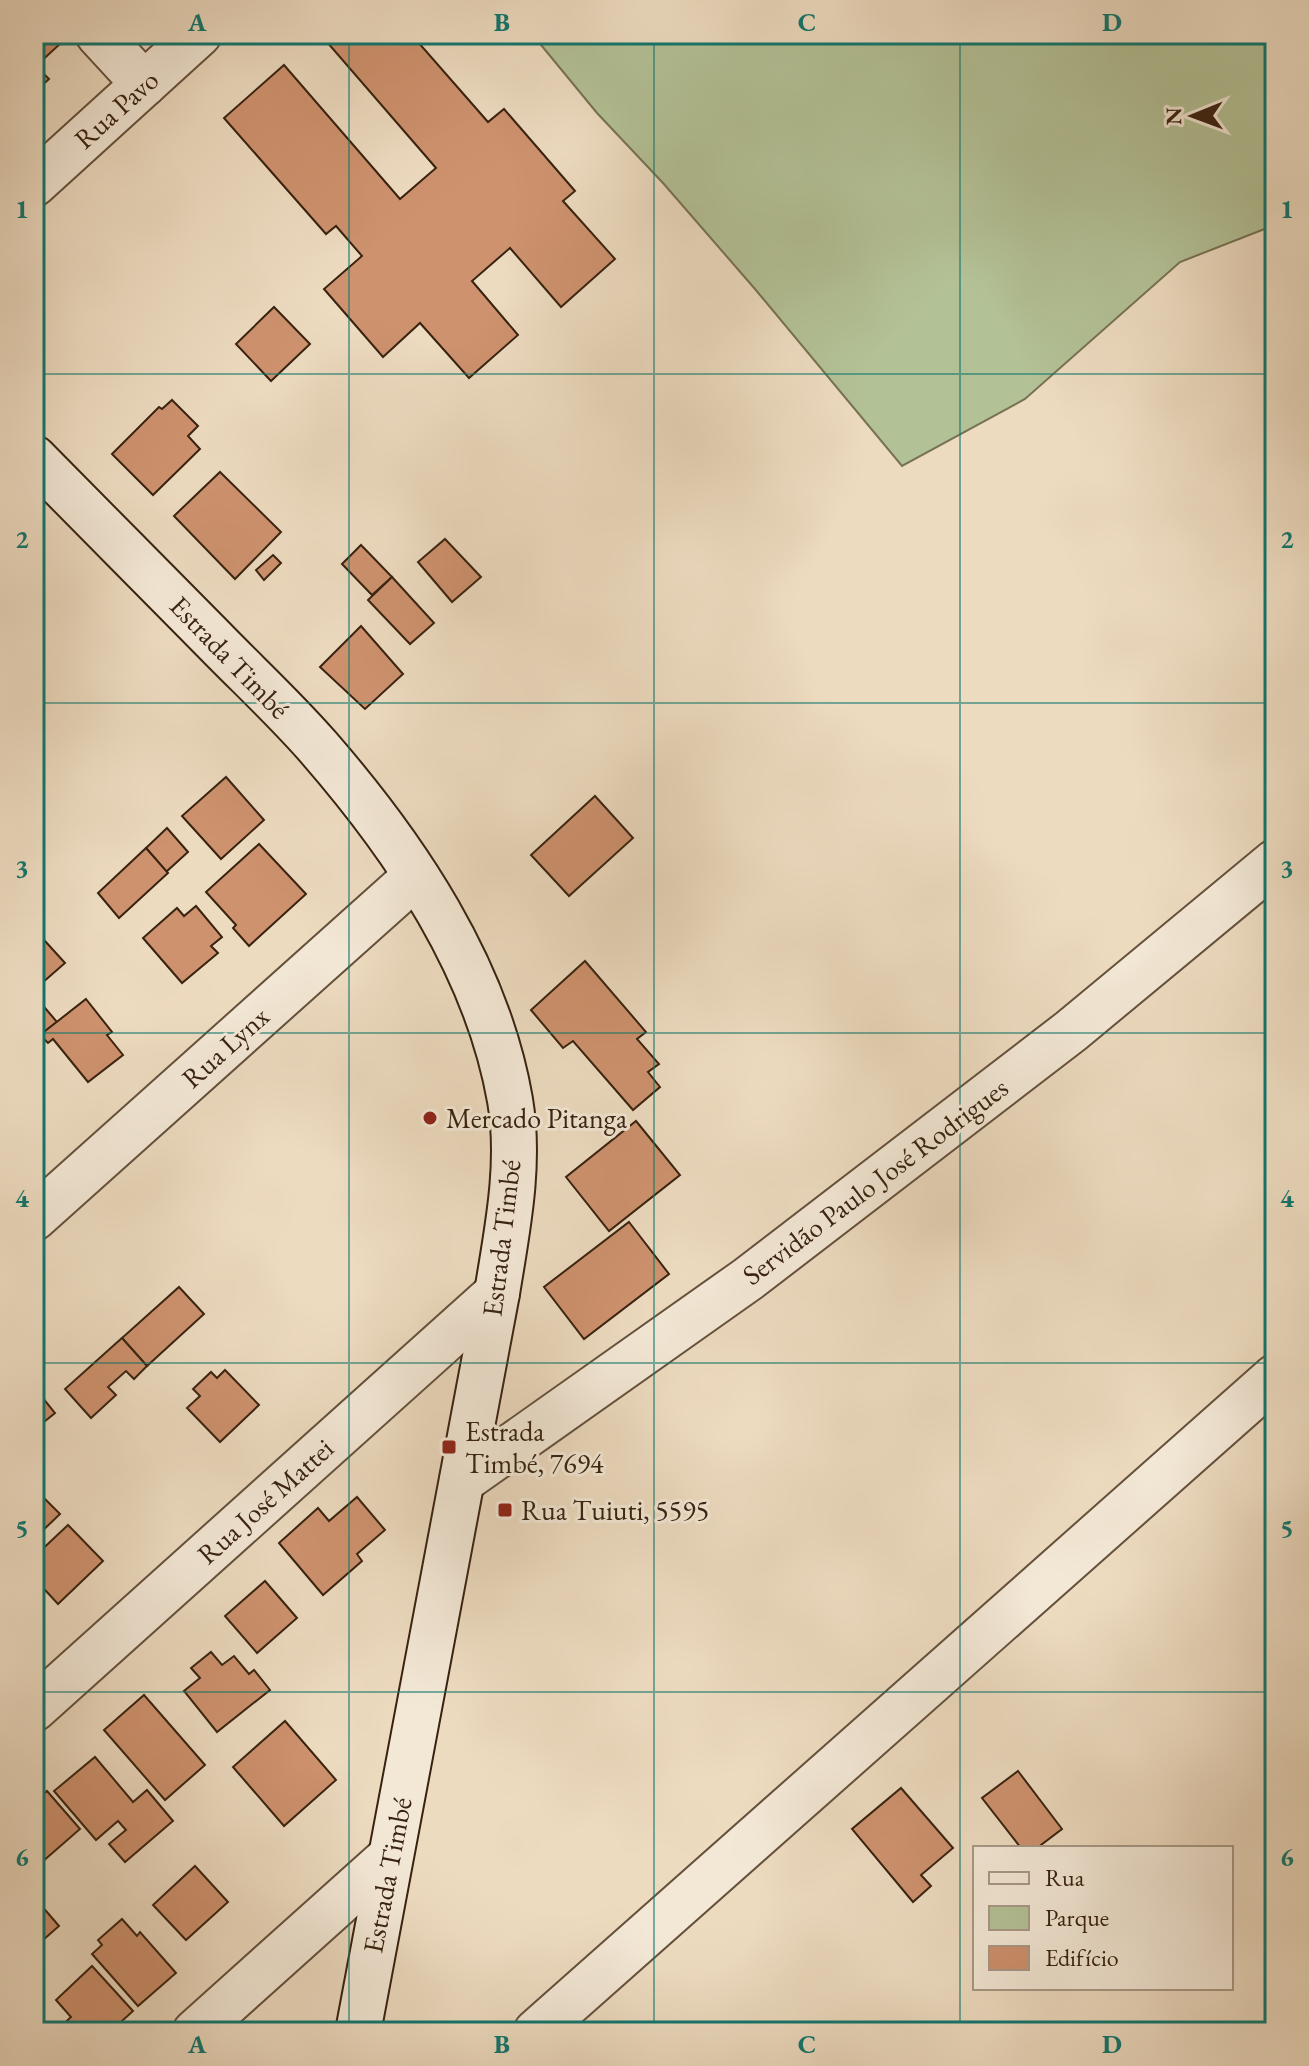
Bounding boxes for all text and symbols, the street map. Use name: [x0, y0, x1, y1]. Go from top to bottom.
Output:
text: A: [187, 5, 207, 39]
text: B: [494, 5, 510, 39]
text: C: [798, 5, 816, 39]
text: D: [1102, 5, 1122, 39]
street label: Rua Pavo: [66, 62, 166, 156]
north arrow: [1153, 76, 1233, 156]
text: N: [1159, 107, 1188, 125]
text: 1: [15, 192, 29, 226]
text: 1: [1280, 192, 1294, 226]
text: 2: [15, 522, 29, 556]
text: 2: [1280, 522, 1294, 556]
street label: Estrada Timbé: [162, 588, 298, 726]
text: 3: [15, 851, 29, 885]
text: 3: [1280, 851, 1294, 885]
street label: Rua Lynx: [174, 998, 276, 1096]
street label: Servidão Paulo José Rodrigues: [735, 1069, 1015, 1293]
place label: Mercado Pitanga: [446, 1100, 628, 1136]
marker: Mercado Pitanga: [421, 1109, 439, 1127]
street label: Estrada Timbé: [474, 1157, 528, 1319]
text: 4: [15, 1181, 29, 1215]
text: 4: [1280, 1181, 1294, 1215]
place label: Estrada Timbé, 7694: [465, 1413, 604, 1481]
street label: Rua José Mattei: [189, 1430, 341, 1572]
marker: Estrada Timbé, 7694: [440, 1438, 458, 1456]
place label: Rua Tuiuti, 5595: [521, 1492, 709, 1528]
marker: Rua Tuiuti, 5595: [496, 1501, 514, 1519]
text: 5: [15, 1511, 29, 1545]
text: 5: [1280, 1511, 1294, 1545]
street label: Estrada Timbé: [354, 1794, 420, 1956]
text: 6: [15, 1840, 29, 1874]
text: 6: [1280, 1840, 1294, 1874]
legend: [973, 1846, 1233, 1990]
text: Rua: [1045, 1862, 1085, 1893]
text: Parque: [1045, 1902, 1109, 1933]
text: Edifício: [1045, 1942, 1119, 1973]
text: A: [187, 2027, 207, 2061]
text: B: [494, 2027, 510, 2061]
text: C: [798, 2027, 816, 2061]
text: D: [1102, 2027, 1122, 2061]

